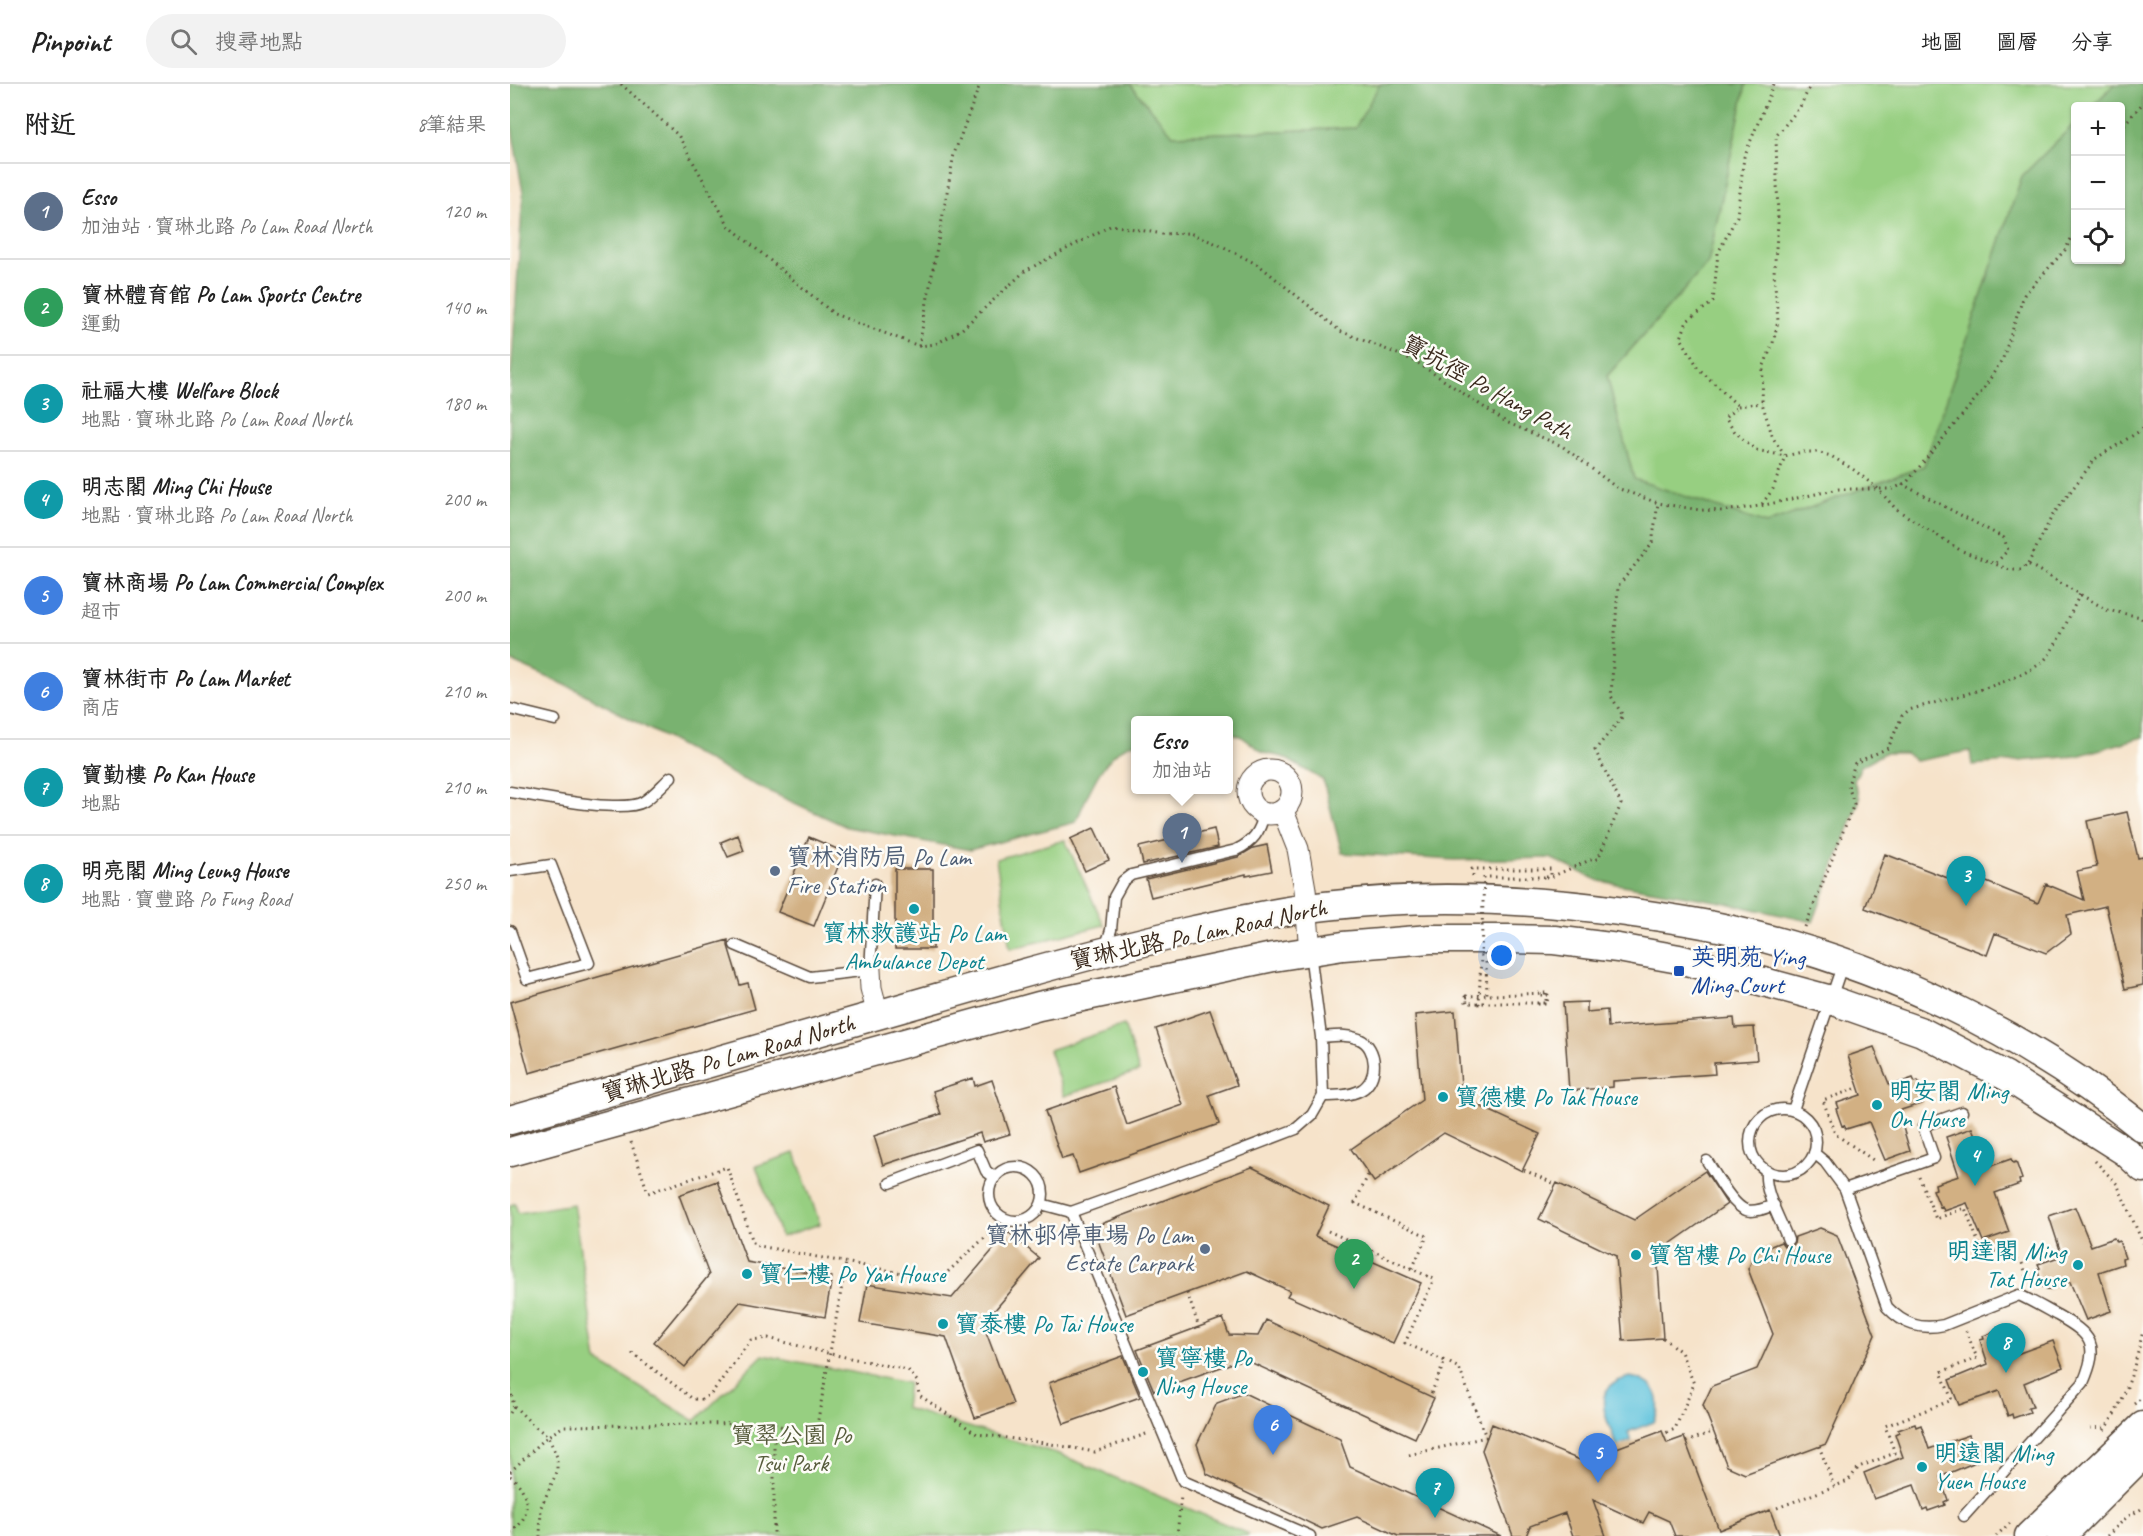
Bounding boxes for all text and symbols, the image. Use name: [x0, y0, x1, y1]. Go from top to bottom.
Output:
search box: [146, 14, 566, 68]
text: Pinpoint: [30, 24, 110, 59]
icon: search: [167, 25, 200, 58]
text: 搜尋地點: [215, 28, 303, 56]
text: 地圖: [1921, 29, 1963, 55]
text: 圖層: [1996, 29, 2038, 55]
text: 分享: [2071, 29, 2113, 55]
map controls: [2071, 102, 2125, 264]
button: +: [2071, 102, 2125, 156]
text: 附近: [24, 108, 76, 141]
text: 8筆結果: [417, 112, 486, 137]
button: −: [2071, 156, 2125, 210]
text: Esso: [81, 184, 116, 212]
text: 1: [39, 199, 48, 224]
text: 120 m: [443, 199, 486, 224]
button: locate: [2071, 210, 2125, 264]
text: 加油站 · 寶琳北路 Po Lam Road North: [81, 214, 373, 239]
text: 寶林體育館 Po Lam Sports Centre: [81, 281, 360, 309]
text: 2: [39, 295, 48, 320]
text: 140 m: [443, 295, 486, 320]
text: 運動: [81, 311, 121, 336]
street label: 寶坑徑 Po Hang Path: [1397, 328, 1579, 447]
text: 社福大樓 Welfare Block: [81, 377, 278, 405]
text: 3: [39, 391, 48, 416]
text: 180 m: [443, 391, 486, 416]
text: 地點 · 寶琳北路 Po Lam Road North: [81, 407, 353, 432]
text: 明志閣 Ming Chi House: [81, 473, 271, 501]
text: 4: [39, 487, 48, 512]
text: 200 m: [443, 487, 486, 512]
text: 地點 · 寶琳北路 Po Lam Road North: [81, 503, 353, 528]
text: 寶林商場 Po Lam Commercial Complex: [81, 569, 382, 597]
text: 5: [39, 583, 48, 608]
text: 200 m: [443, 583, 486, 608]
text: 超市: [81, 599, 121, 624]
text: 寶林街市 Po Lam Market: [81, 665, 290, 693]
text: 6: [39, 679, 48, 704]
text: 210 m: [443, 679, 486, 704]
text: 商店: [81, 695, 121, 720]
popup: [1131, 716, 1233, 794]
text: Esso: [1152, 728, 1187, 756]
text: 加油站: [1152, 758, 1212, 783]
text: 寶勤樓 Po Kan House: [81, 761, 254, 789]
text: 7: [39, 775, 48, 800]
text: 210 m: [443, 775, 486, 800]
text: 地點: [81, 791, 121, 816]
pin: 1: [1162, 814, 1202, 863]
place label: 寶林消防局 Po Lam Fire Station: [787, 842, 973, 900]
pin: 3: [1946, 856, 1986, 906]
text: 明亮閣 Ming Leung House: [81, 857, 288, 885]
marker: 寶林消防局 Po Lam Fire Station: [768, 864, 782, 878]
text: 8: [39, 871, 48, 896]
text: 250 m: [443, 871, 486, 896]
text: 地點 · 寶豐路 Po Fung Road: [81, 887, 291, 912]
street label: 寶琳北路 Po Lam Road North: [1067, 892, 1330, 976]
marker: 寶林救護站 Po Lam Ambulance Depot: [907, 902, 921, 916]
place label: 寶林救護站 Po Lam Ambulance Depot: [822, 918, 1008, 976]
your location: [1487, 941, 1516, 970]
place label: 英明苑 Ying Ming Court: [1691, 942, 1807, 1000]
marker: 英明苑 Ying Ming Court: [1672, 964, 1686, 978]
street label: 寶琳北路 Po Lam Road North: [598, 1007, 859, 1109]
place label: 明安閣 Ming On House: [1889, 1076, 2011, 1134]
place label: 寶德樓 Po Tak House: [1455, 1082, 1639, 1112]
marker: 寶德樓 Po Tak House: [1436, 1090, 1450, 1104]
marker: 明安閣 Ming On House: [1870, 1098, 1884, 1112]
pin: 4: [1956, 1136, 1994, 1186]
place label: 寶林邨停車場 Po Lam Estate Carpark: [985, 1220, 1196, 1278]
place label: 明達閣 Ming Tat House: [1947, 1236, 2068, 1294]
pin: 2: [1334, 1240, 1374, 1289]
place label: 寶智樓 Po Chi House: [1648, 1240, 1833, 1270]
marker: 寶林邨停車場 Po Lam Estate Carpark: [1198, 1242, 1212, 1256]
marker: 寶智樓 Po Chi House: [1629, 1248, 1643, 1262]
marker: 明達閣 Ming Tat House: [2071, 1258, 2085, 1272]
place label: 寶仁樓 Po Yan House: [759, 1259, 947, 1289]
marker: 寶仁樓 Po Yan House: [740, 1267, 754, 1281]
place label: 寶泰樓 Po Tai House: [955, 1309, 1135, 1339]
marker: 寶泰樓 Po Tai House: [936, 1317, 950, 1331]
pin: 8: [1986, 1324, 2026, 1373]
place label: 寶寧樓 Po Ning House: [1155, 1343, 1253, 1401]
marker: 寶寧樓 Po Ning House: [1136, 1365, 1150, 1379]
pin: 6: [1254, 1406, 1293, 1455]
park label: 寶翠公園 Po Tsui Park: [731, 1420, 853, 1478]
pin: 5: [1578, 1434, 1618, 1483]
place label: 明遠閣 Ming Yuen House: [1934, 1438, 2056, 1496]
marker: 明遠閣 Ming Yuen House: [1915, 1460, 1929, 1474]
pin: 7: [1416, 1468, 1454, 1518]

